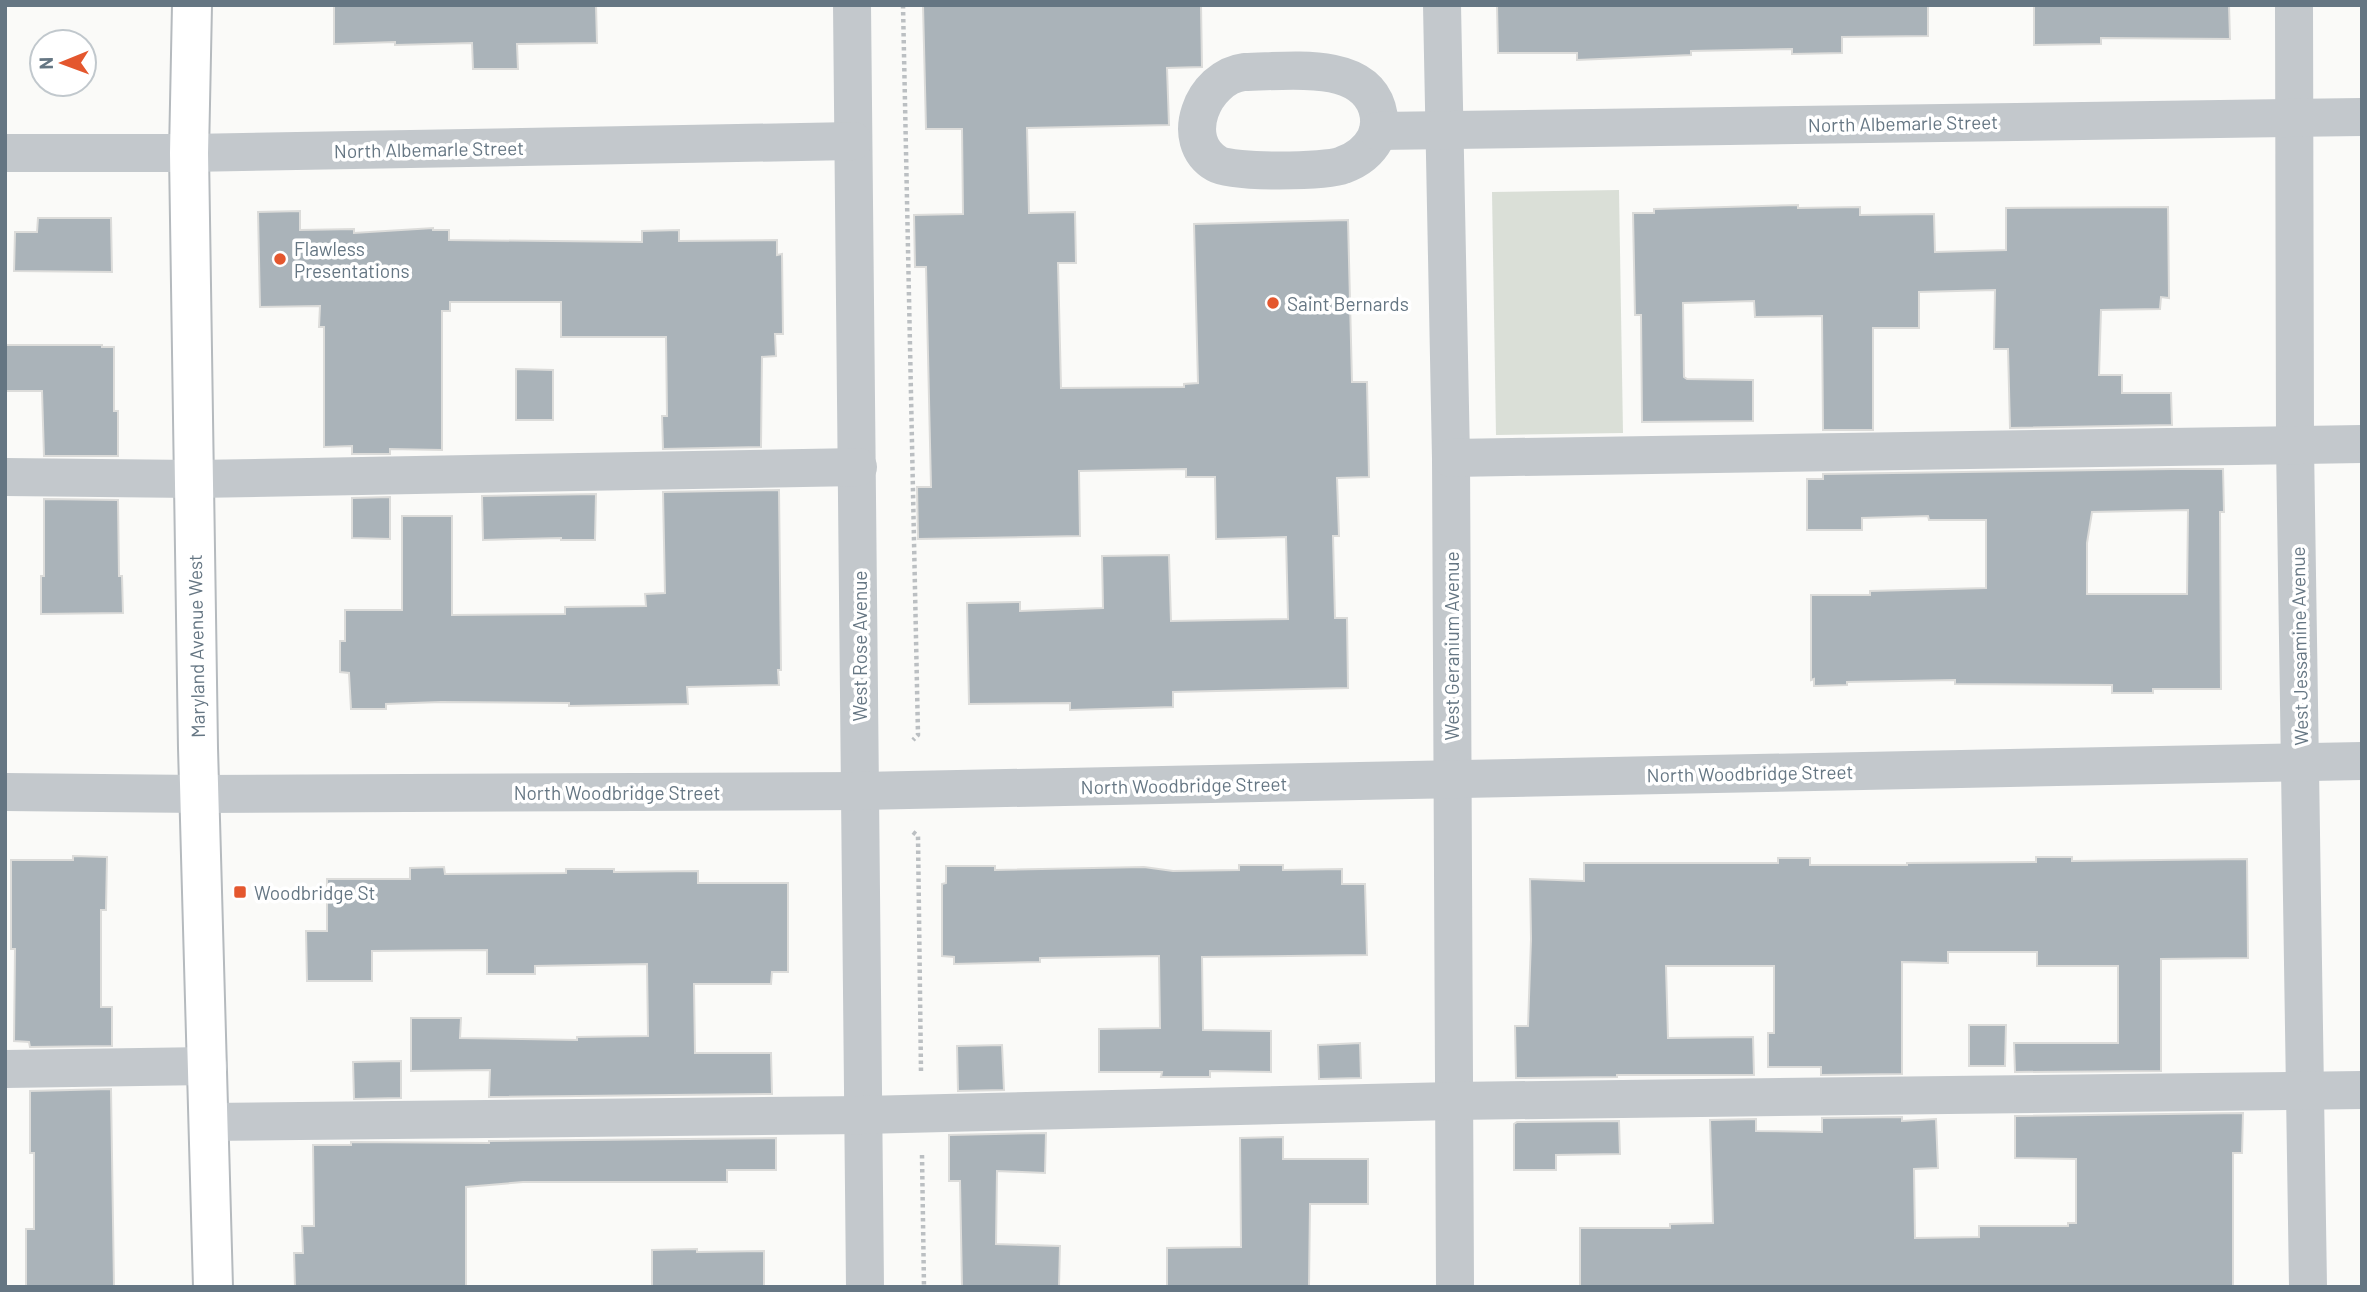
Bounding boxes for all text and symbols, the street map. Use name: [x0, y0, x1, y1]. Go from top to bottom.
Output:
north arrow: [28, 28, 98, 98]
text: N: [34, 57, 57, 70]
street label: North Albemarle Street: [1808, 110, 1998, 136]
street label: North Albemarle Street: [334, 136, 524, 162]
place label: Flawless Presentations: [294, 237, 410, 282]
marker: Flawless Presentations: [272, 251, 288, 267]
place label: Saint Bernards: [1287, 292, 1409, 315]
marker: Saint Bernards: [1265, 295, 1281, 311]
street label: West Jessamine Avenue: [2286, 546, 2312, 746]
street label: West Geranium Avenue: [1440, 551, 1463, 741]
street label: Maryland Avenue West: [183, 554, 209, 738]
street label: West Rose Avenue: [848, 571, 871, 721]
street label: North Woodbridge Street: [1646, 760, 1854, 786]
street label: North Woodbridge Street: [1080, 772, 1288, 798]
street label: North Woodbridge Street: [514, 781, 720, 804]
place label: Woodbridge St: [254, 881, 375, 904]
marker: Woodbridge St: [232, 884, 248, 900]

